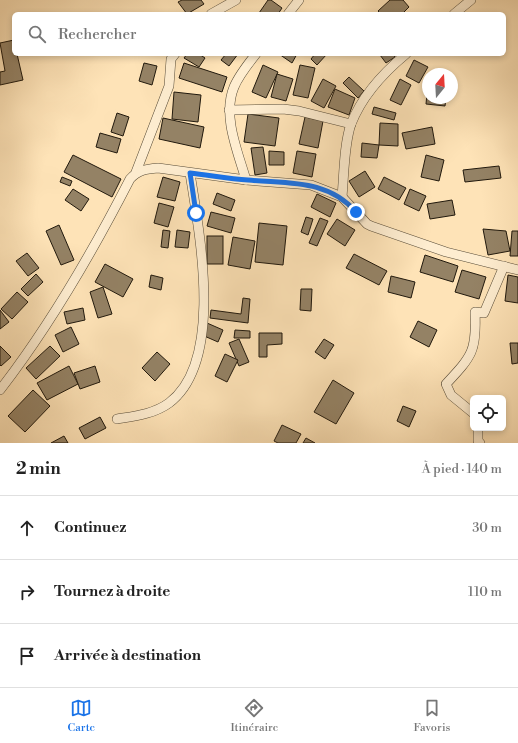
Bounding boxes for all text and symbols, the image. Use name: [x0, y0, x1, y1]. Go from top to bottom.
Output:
search box: [12, 12, 506, 56]
icon: search: [26, 23, 48, 45]
text: Rechercher: [58, 25, 137, 44]
north arrow: [422, 68, 458, 104]
route end: [347, 203, 365, 221]
route start: [187, 204, 205, 222]
map controls: [470, 395, 506, 431]
button: locate: [470, 395, 506, 431]
text: 2 min: [16, 458, 61, 480]
text: À pied · 140 m: [422, 461, 502, 477]
icon: ahead: [16, 517, 38, 539]
text: Continuez: [54, 518, 126, 537]
text: 30 m: [472, 520, 502, 536]
icon: right: [16, 581, 38, 603]
text: Tournez à droite: [54, 582, 170, 601]
text: 110 m: [468, 584, 502, 600]
icon: arrive: [16, 645, 38, 667]
text: Arrivée à destination: [54, 646, 201, 665]
tab: Carte: [68, 697, 95, 735]
tab: Itinéraire: [230, 697, 278, 735]
tab: Favoris: [414, 697, 450, 735]

